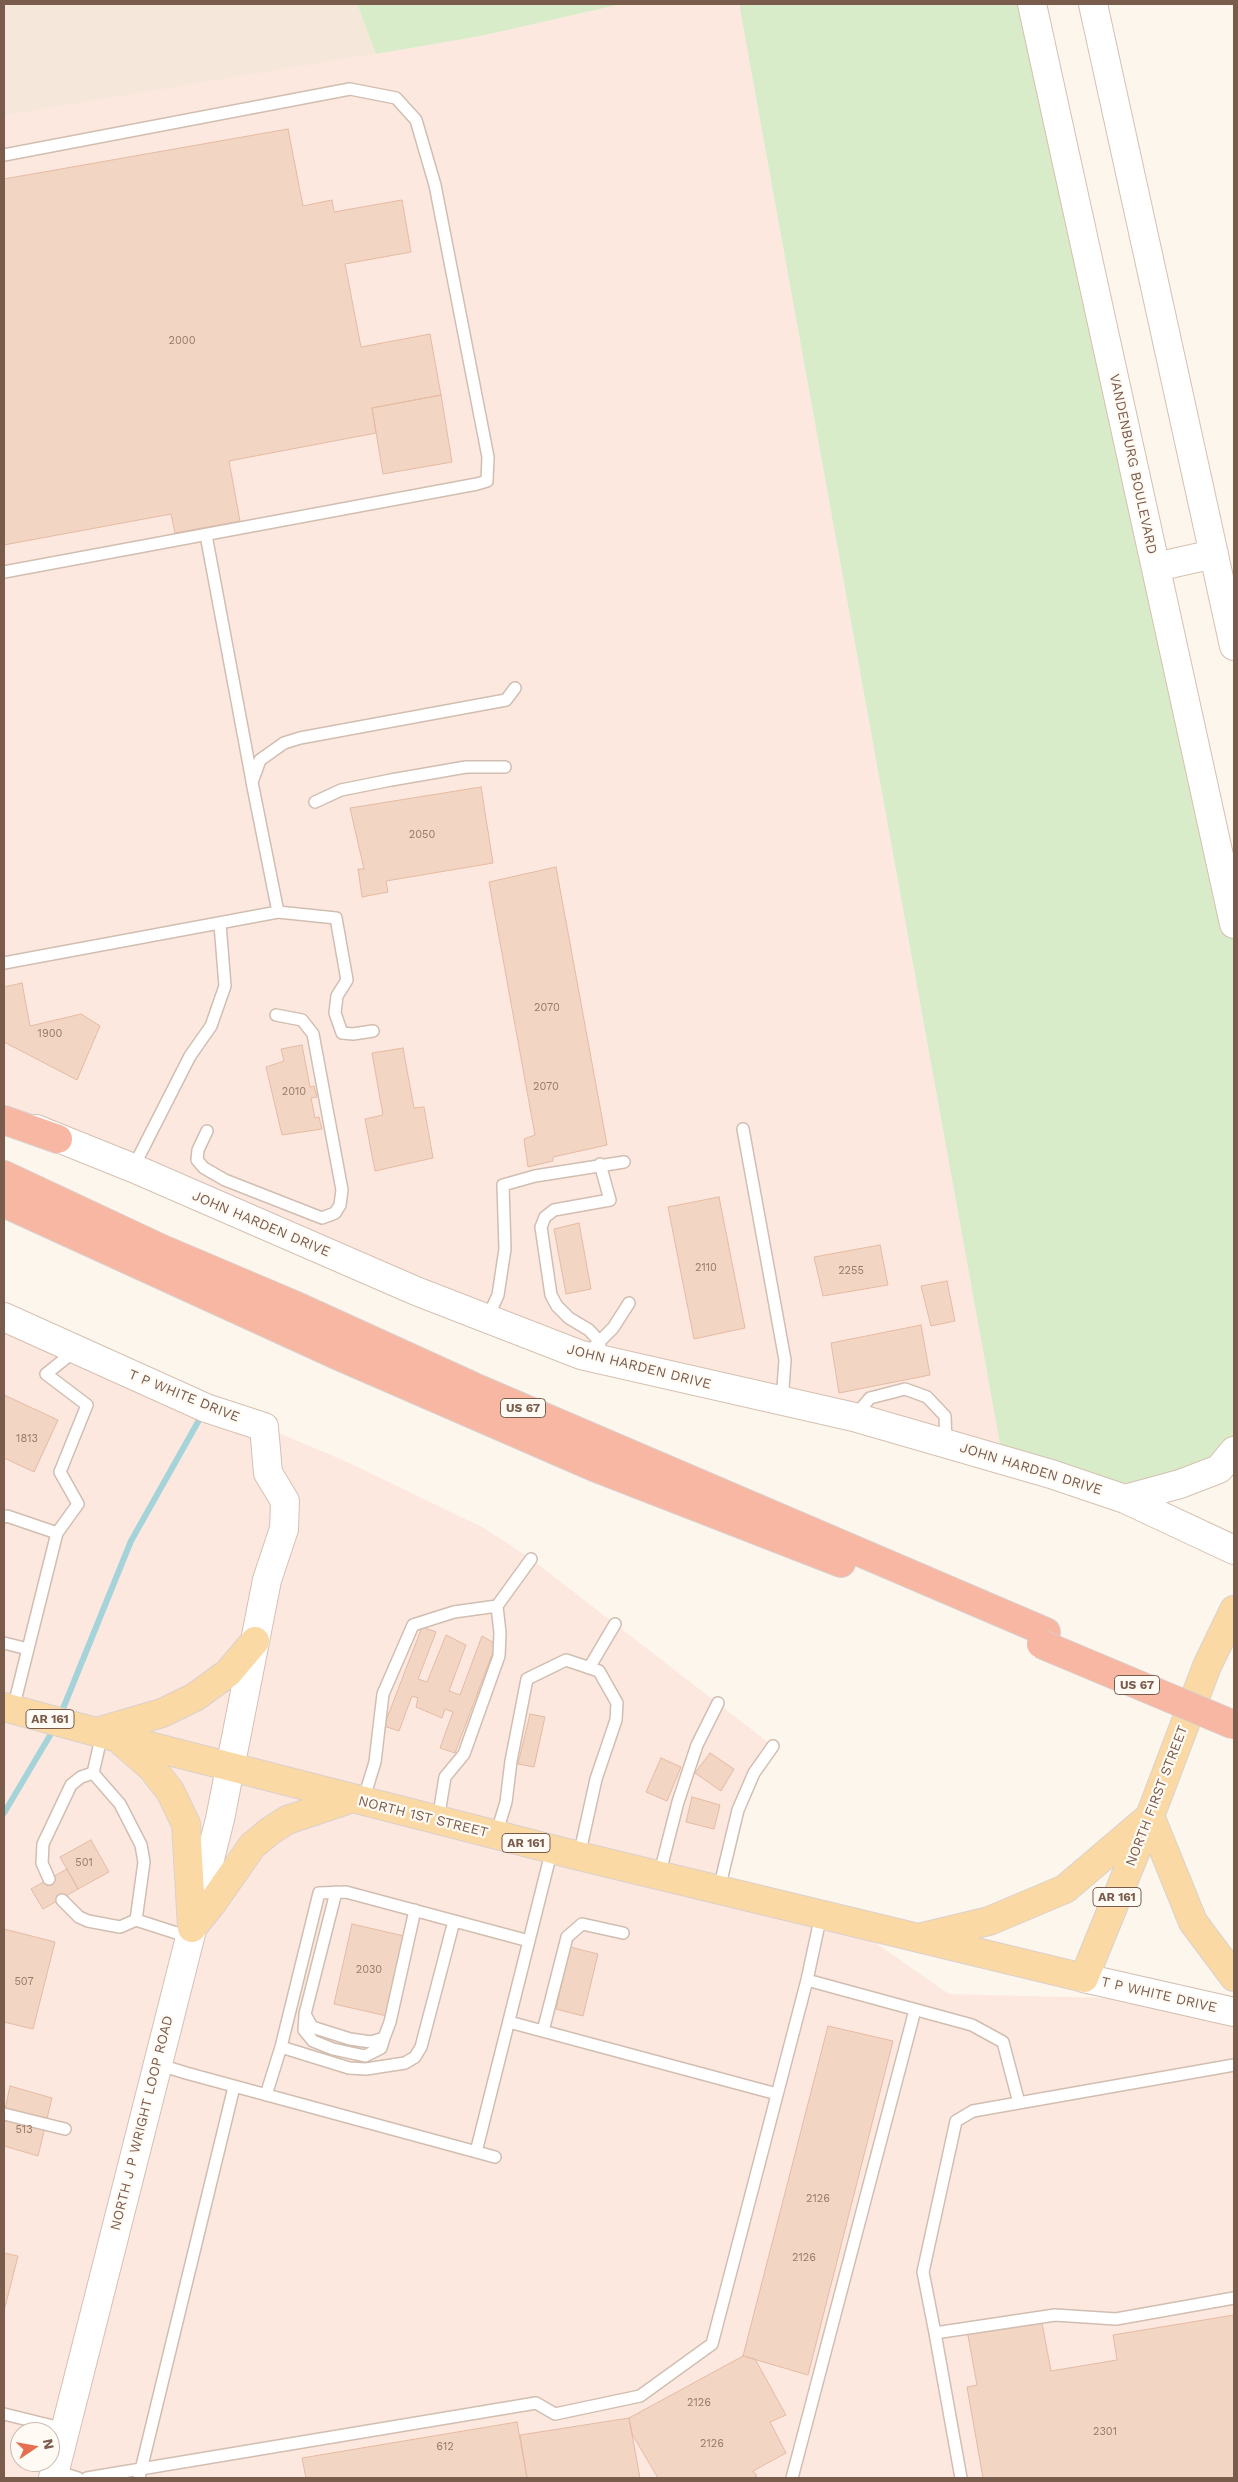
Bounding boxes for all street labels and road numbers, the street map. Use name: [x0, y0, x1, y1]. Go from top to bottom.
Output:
street label: VANDENBURG BOULEVARD: [1106, 372, 1160, 556]
street label: JOHN HARDEN DRIVE: [190, 1187, 332, 1261]
street label: JOHN HARDEN DRIVE: [565, 1341, 713, 1393]
street label: T P WHITE DRIVE: [126, 1366, 242, 1426]
road number: US 67: [500, 1399, 546, 1418]
street label: JOHN HARDEN DRIVE: [958, 1439, 1104, 1499]
road number: US 67: [1114, 1676, 1160, 1694]
road number: AR 161: [26, 1710, 74, 1728]
street label: NORTH FIRST STREET: [1122, 1723, 1192, 1869]
street label: NORTH 1ST STREET: [356, 1793, 490, 1841]
road number: AR 161: [502, 1834, 550, 1852]
road number: AR 161: [1093, 1888, 1141, 1906]
street label: T P WHITE DRIVE: [1100, 1974, 1218, 2016]
street label: NORTH J P WRIGHT LOOP ROAD: [107, 2014, 177, 2232]

